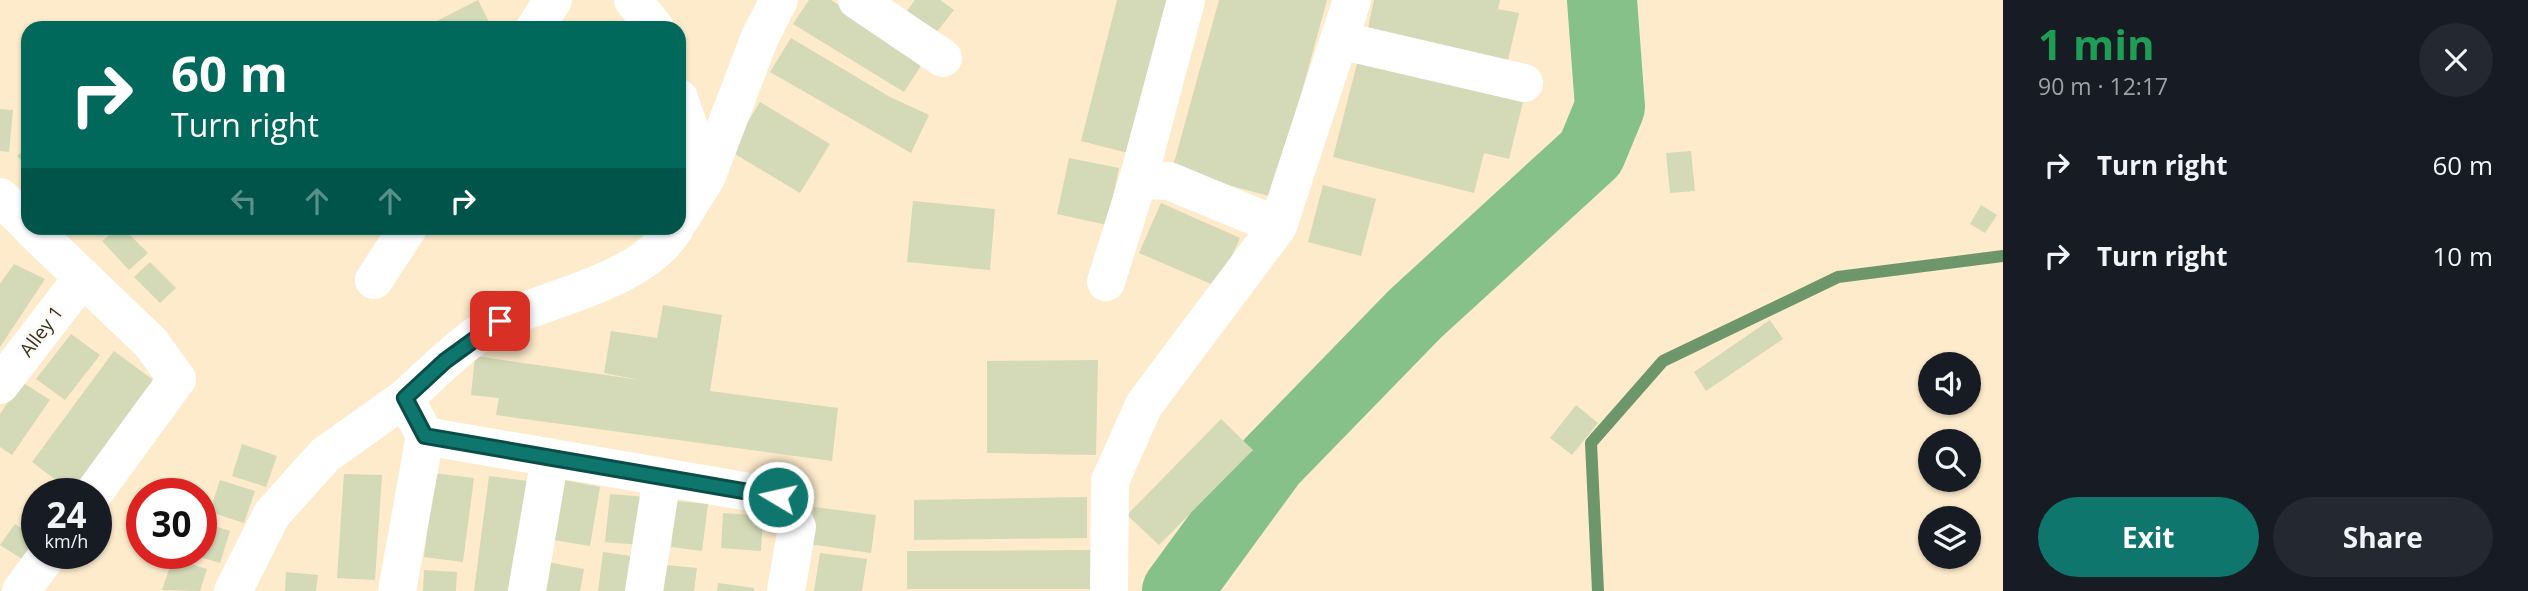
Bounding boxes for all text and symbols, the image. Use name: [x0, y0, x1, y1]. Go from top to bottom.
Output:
text: 1 min: [2038, 15, 2155, 72]
button: close: [2419, 23, 2493, 97]
text: 60 m: [171, 40, 288, 106]
icon: right: [56, 49, 147, 140]
text: 90 m · 12:17: [2038, 70, 2168, 102]
text: Turn right: [171, 103, 319, 146]
icon: right: [2038, 146, 2076, 184]
text: Turn right: [2097, 147, 2228, 183]
text: 60 m: [2432, 147, 2493, 183]
icon: left: [225, 182, 263, 220]
icon: ahead: [298, 182, 336, 220]
icon: ahead: [371, 182, 409, 220]
icon: right: [444, 182, 482, 220]
icon: right: [2038, 237, 2076, 275]
text: Turn right: [2097, 238, 2228, 274]
text: 10 m: [2432, 238, 2493, 274]
pin: [470, 291, 530, 351]
street label: Alley 1: [13, 300, 69, 362]
icon: arrive: [481, 302, 519, 340]
map controls: [1918, 352, 1981, 569]
button: sound: [1918, 352, 1981, 415]
button: search: [1918, 429, 1981, 492]
position arrow: [741, 460, 815, 534]
speed limit sign: 30: [126, 478, 217, 569]
text: 24: [46, 491, 87, 538]
button: Exit: [2038, 497, 2259, 577]
button: Share: [2273, 497, 2493, 577]
button: layers: [1918, 506, 1981, 569]
text: km/h: [45, 529, 88, 553]

